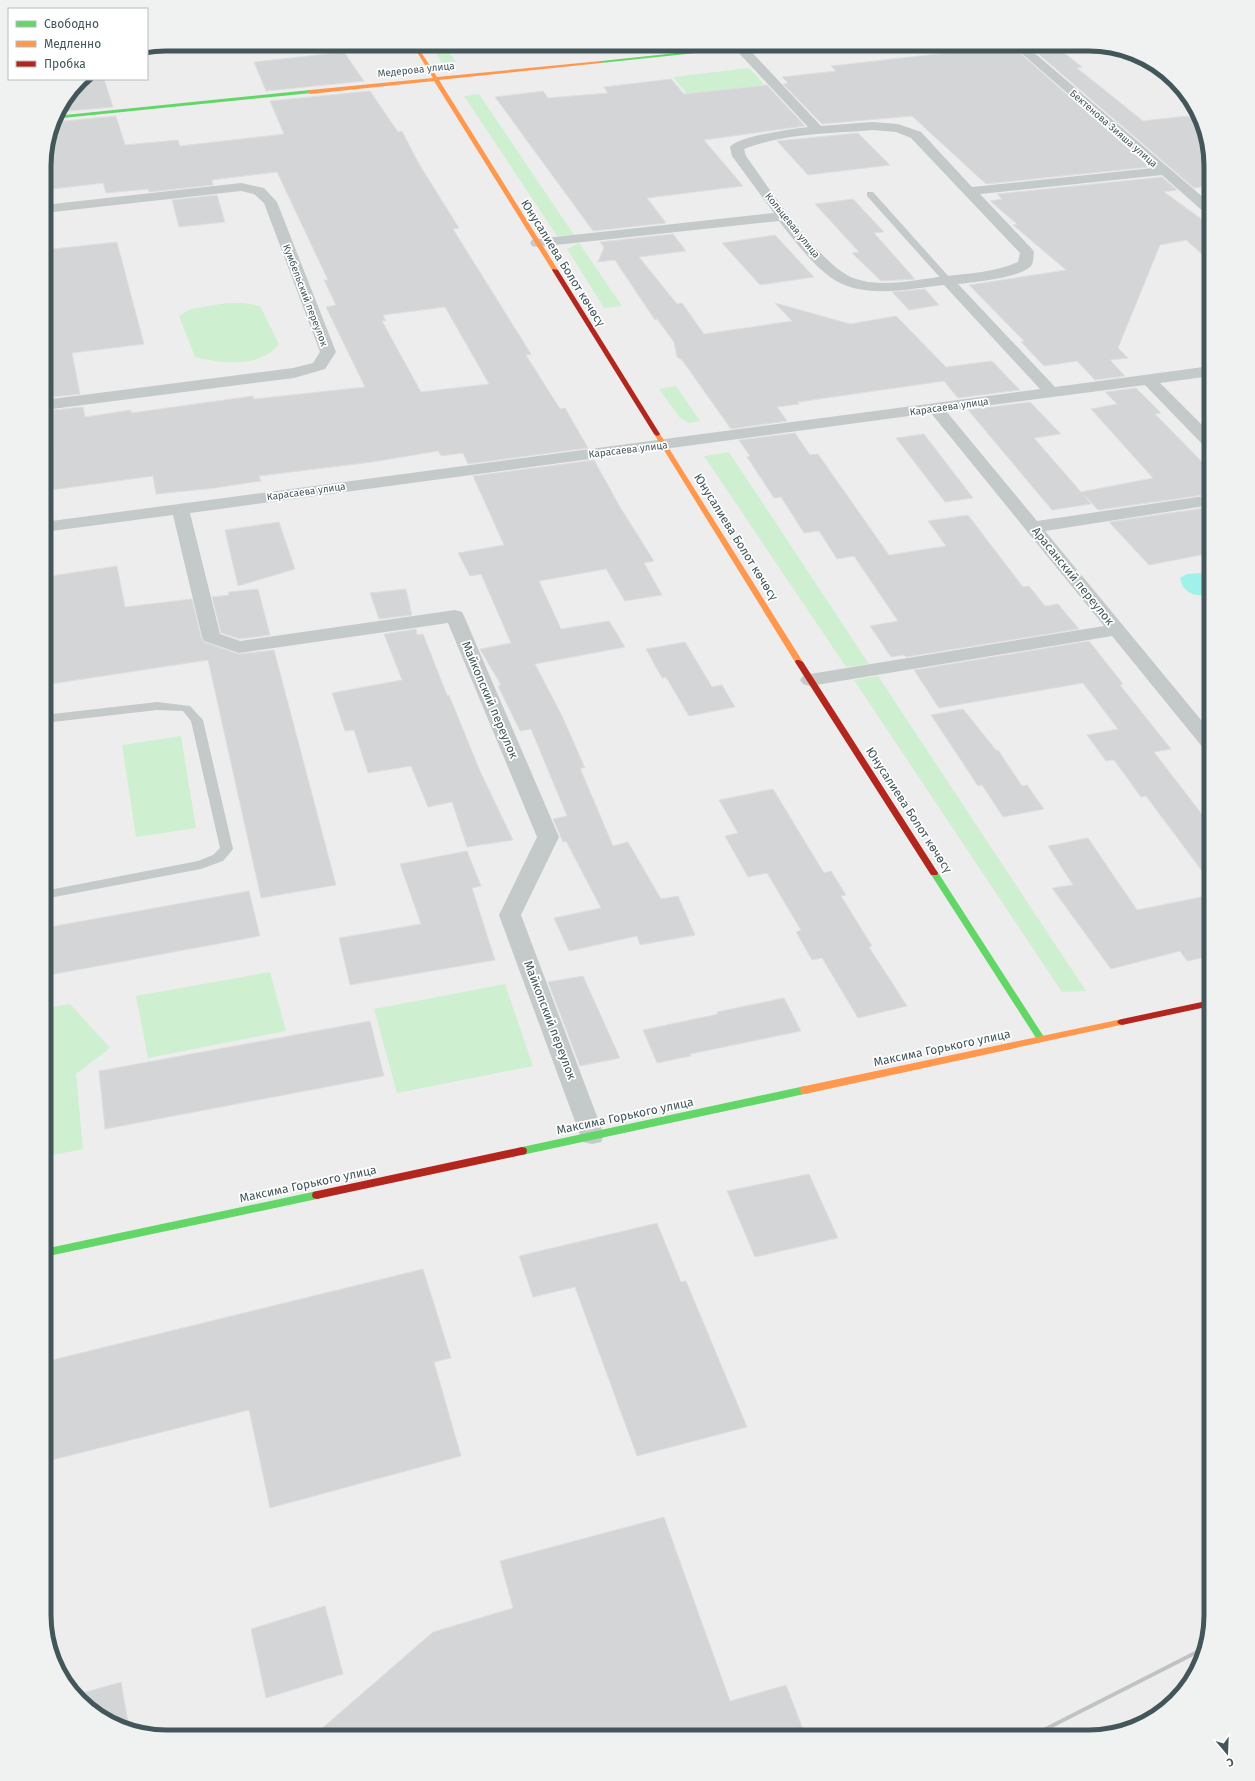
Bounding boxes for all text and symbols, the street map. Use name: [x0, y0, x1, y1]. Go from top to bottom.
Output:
legend: [8, 8, 148, 80]
text: Свободно: [44, 17, 99, 31]
text: Медленно: [44, 37, 101, 51]
text: Пробка: [44, 57, 86, 71]
street label: Медерова улица: [377, 60, 455, 80]
street label: Бектенова Зияша улица: [1067, 87, 1160, 170]
street label: Кольцевая улица: [762, 191, 822, 261]
street label: Юнусалиева Болот көчөсү: [518, 197, 608, 329]
street label: Кумбельский переулок: [280, 243, 330, 349]
street label: Карасаева улица: [909, 396, 989, 418]
street label: Карасаева улица: [588, 439, 668, 461]
street label: Юнусалиева Болот көчөсү: [691, 471, 781, 603]
street label: Карасаева улица: [266, 481, 346, 503]
street label: Арасанский переулок: [1029, 524, 1117, 629]
street label: Майкопский переулок: [459, 639, 521, 761]
street label: Юнусалиева Болот көчөсү: [863, 744, 955, 876]
street label: Майкопский переулок: [521, 959, 579, 1082]
street label: Максима Горького улица: [872, 1027, 1012, 1069]
street label: Максима Горького улица: [555, 1095, 695, 1137]
street label: Максима Горького улица: [238, 1163, 378, 1205]
north arrow: [1207, 1733, 1247, 1773]
text: С: [1224, 1755, 1235, 1769]

